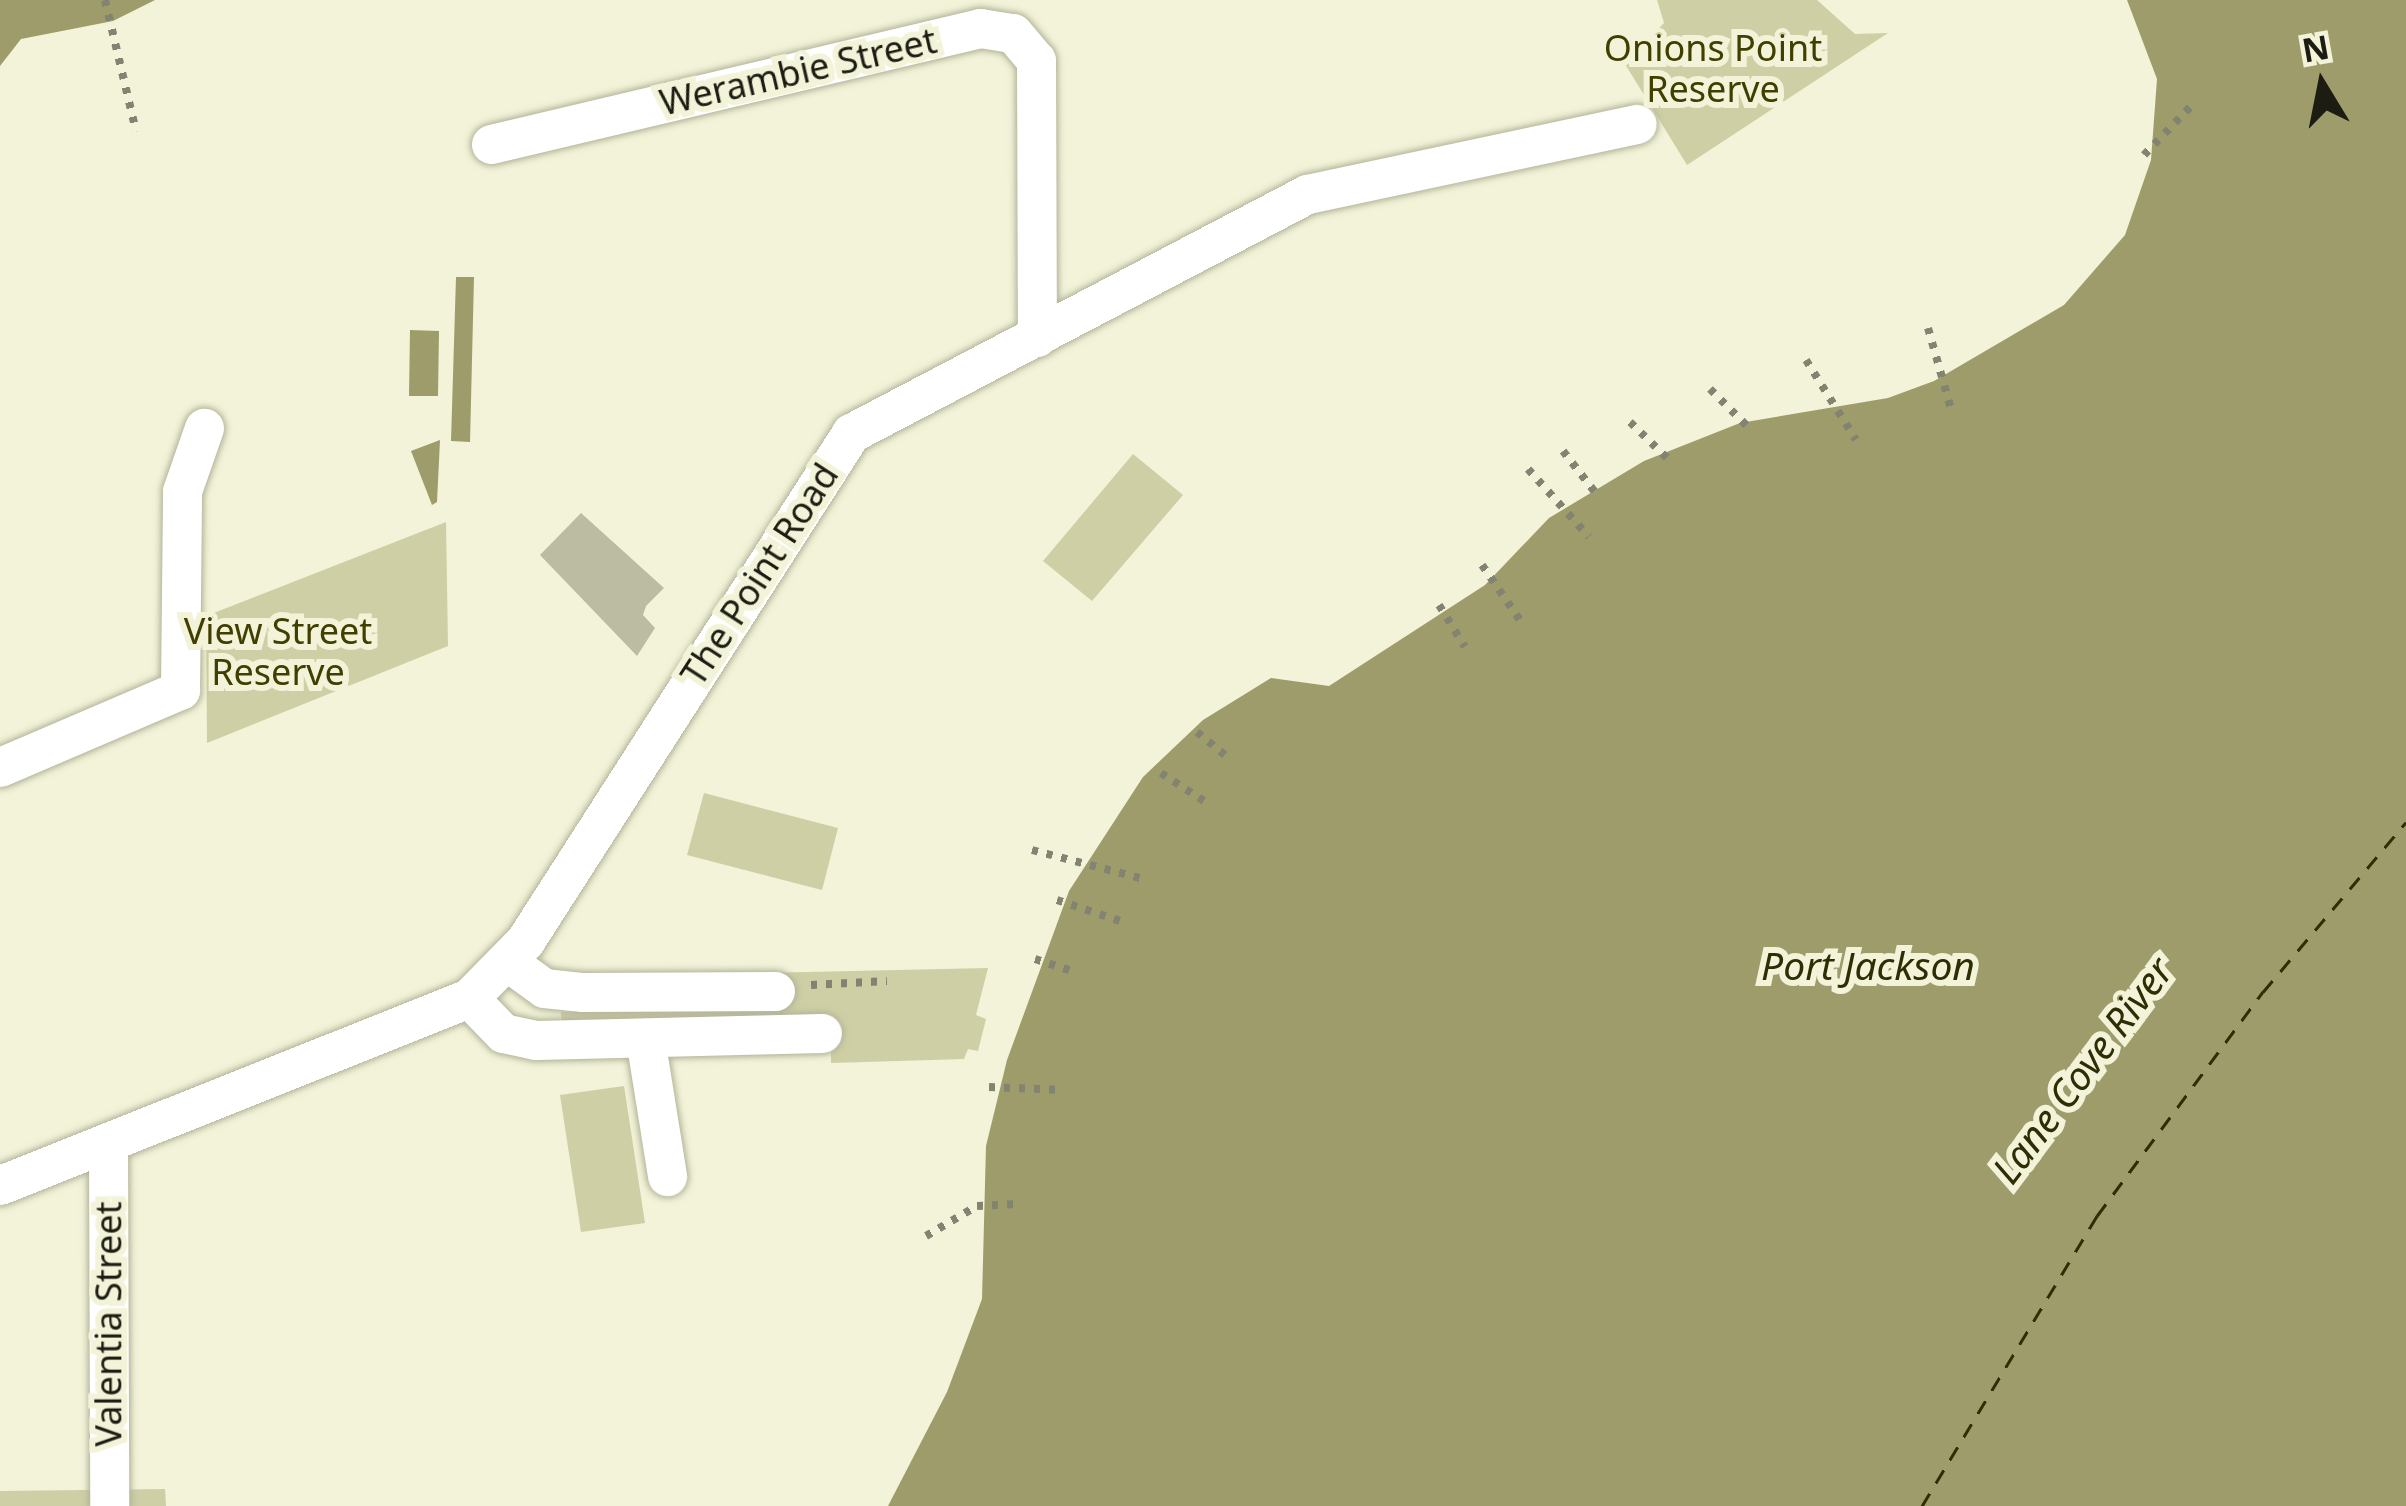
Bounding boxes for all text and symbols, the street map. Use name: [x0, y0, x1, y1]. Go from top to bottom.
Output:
street label: Werambie Street: [655, 18, 941, 124]
north arrow: [2262, 24, 2382, 144]
text: N: [2299, 24, 2333, 73]
park label: Onions Point Reserve: [1604, 25, 1822, 110]
street label: The Point Road: [671, 455, 847, 693]
park label: View Street Reserve: [184, 608, 372, 693]
water label: Port Jackson: [1761, 942, 1975, 988]
water label: Lane Cove River: [1982, 948, 2182, 1192]
street label: Valentia Street: [86, 1201, 130, 1447]

